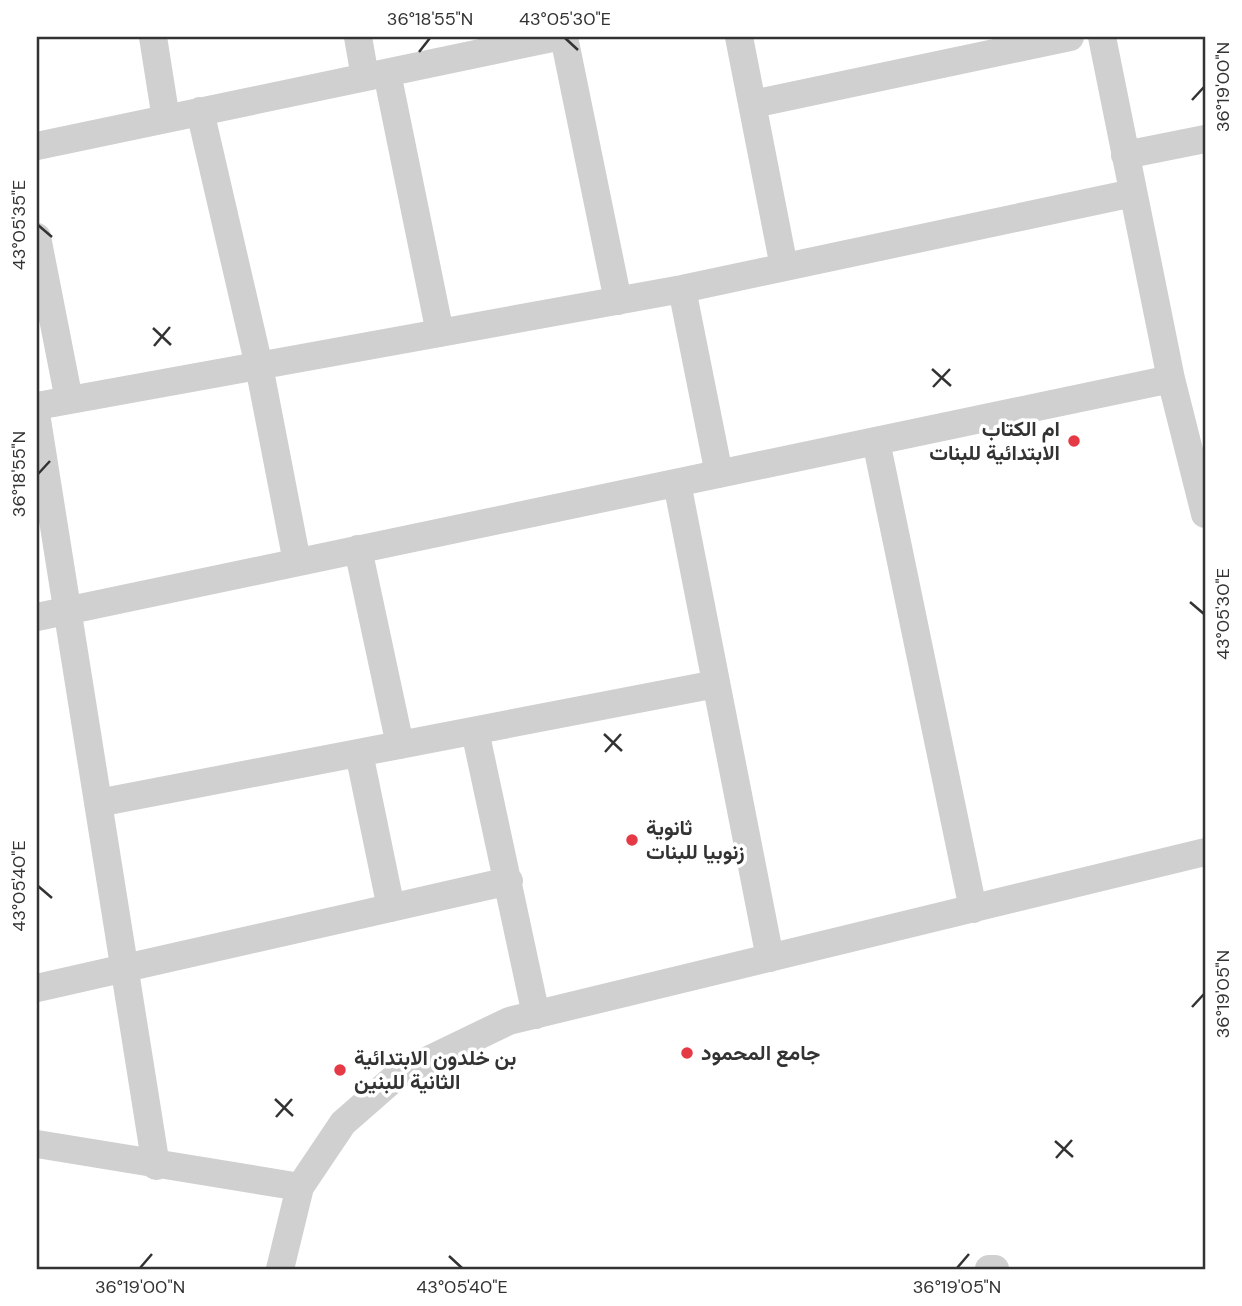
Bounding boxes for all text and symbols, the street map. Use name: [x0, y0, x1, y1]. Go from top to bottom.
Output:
text: 36°18'55"N: [387, 7, 473, 31]
text: 43°05'30"E: [519, 7, 611, 31]
text: 36°19'00"N: [1211, 42, 1235, 132]
text: 43°05'35"E: [7, 180, 31, 270]
place label: ام الكتاب الابتدائية للبنات: [929, 415, 1060, 467]
text: 36°18'55"N: [7, 431, 31, 517]
marker: ام الكتاب الابتدائية للبنات: [1066, 433, 1082, 449]
text: 43°05'30"E: [1211, 568, 1235, 660]
place label: ثانوية زنوبيا للبنات: [646, 814, 745, 866]
marker: ثانوية زنوبيا للبنات: [624, 832, 640, 848]
text: 43°05'40"E: [7, 840, 31, 932]
text: 36°19'05"N: [1211, 950, 1235, 1038]
place label: جامع المحمود: [701, 1039, 820, 1067]
place label: بن خلدون الابتدائية الثانية للبنين: [354, 1044, 516, 1096]
marker: جامع المحمود: [679, 1045, 695, 1061]
marker: بن خلدون الابتدائية الثانية للبنين: [332, 1062, 348, 1078]
text: 36°19'00"N: [95, 1275, 185, 1299]
text: 43°05'40"E: [416, 1275, 508, 1299]
text: 36°19'05"N: [913, 1275, 1001, 1299]

